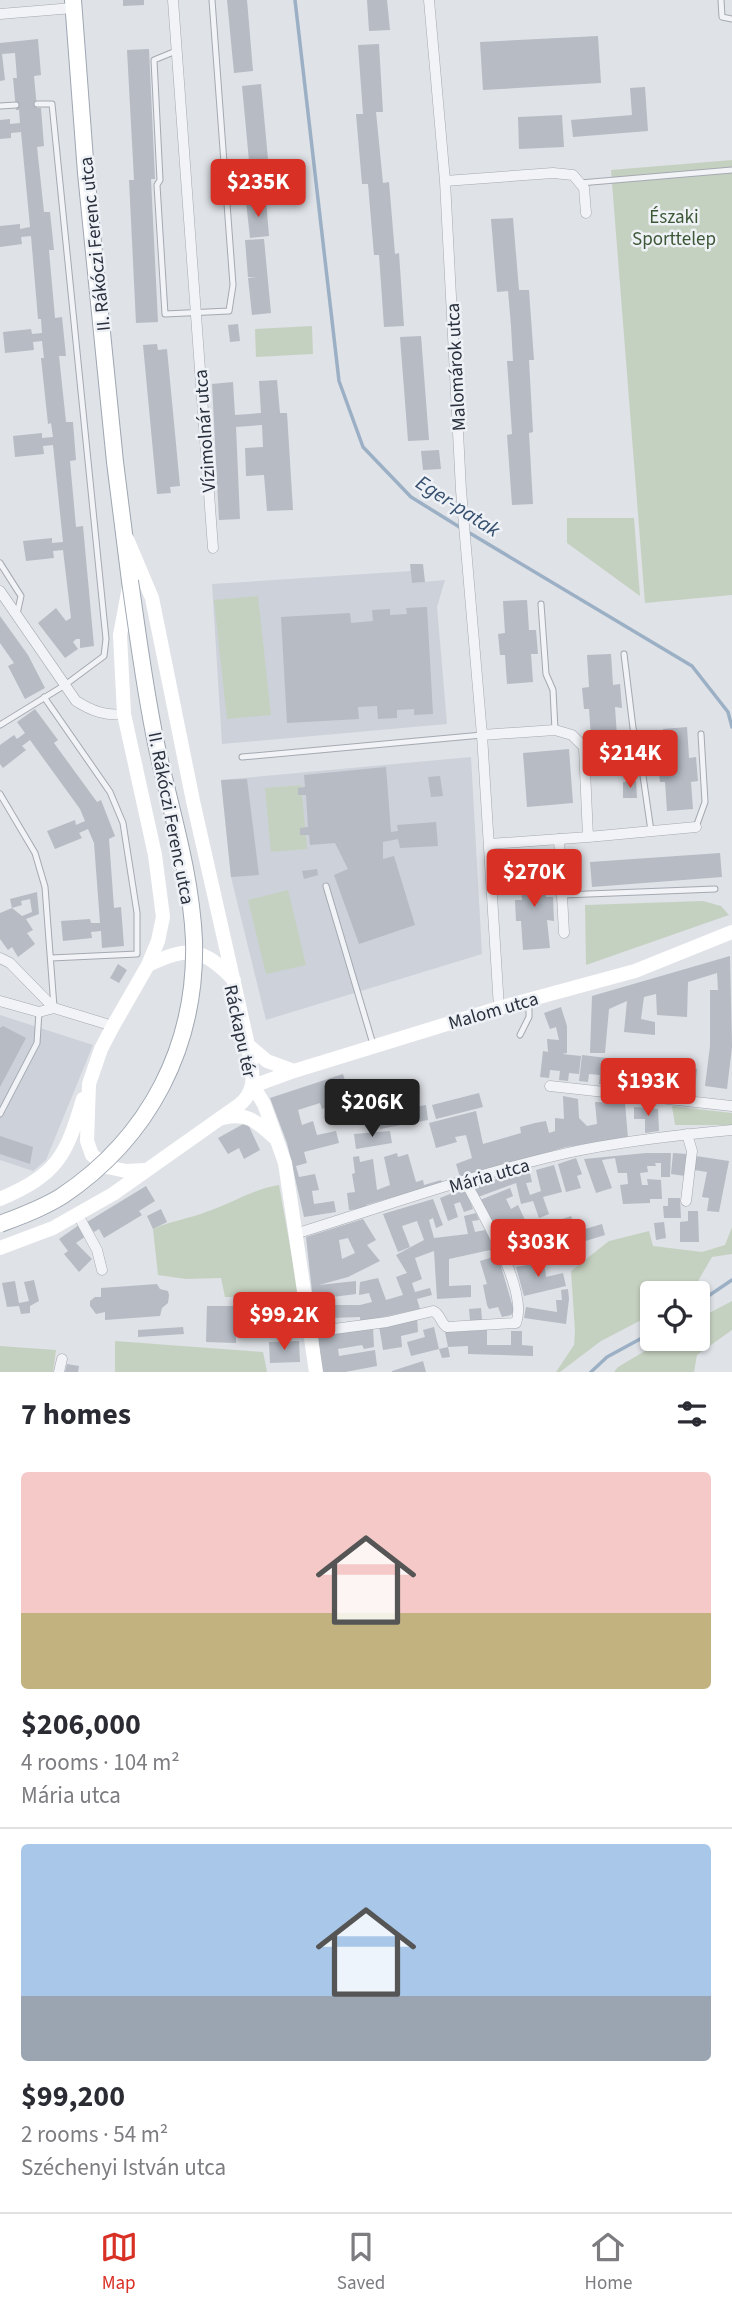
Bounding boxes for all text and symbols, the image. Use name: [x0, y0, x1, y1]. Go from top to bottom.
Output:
street label: II. Rákóczi Ferenc utca: [73, 155, 118, 332]
pin: $235K: [209, 160, 307, 219]
text: $235K: [227, 165, 289, 198]
park label: Északi Sporttelep: [632, 204, 716, 253]
street label: Malomárok utca: [440, 302, 473, 432]
street label: Vízimolnár utca: [188, 368, 223, 493]
water label: Eger-patak: [410, 468, 507, 545]
street label: II. Rákóczi Ferenc utca: [141, 730, 200, 907]
pin: $214K: [581, 730, 679, 790]
text: $214K: [599, 736, 661, 769]
pin: $270K: [485, 850, 583, 909]
text: $270K: [503, 855, 565, 888]
street label: Ráckapu tér: [216, 982, 263, 1081]
street label: Malom utca: [445, 986, 542, 1037]
pin: $193K: [599, 1058, 697, 1118]
text: $193K: [617, 1064, 679, 1097]
pin: $206K: [323, 1080, 421, 1139]
text: $206K: [341, 1085, 403, 1118]
street label: Mária utca: [446, 1152, 533, 1201]
pin: $303K: [489, 1220, 587, 1279]
text: $303K: [507, 1225, 569, 1258]
map controls: [640, 1281, 710, 1351]
button: locate: [640, 1281, 710, 1351]
pin: $99.2K: [227, 1292, 341, 1352]
text: $99.2K: [249, 1298, 319, 1331]
text: 7 homes: [21, 1393, 131, 1436]
icon: filters: [673, 1395, 711, 1433]
icon: home: [303, 1517, 429, 1643]
text: $206,000: [21, 1703, 141, 1746]
text: 4 rooms · 104 m²: [21, 1746, 180, 1779]
text: Mária utca: [21, 1779, 121, 1812]
icon: home: [303, 1889, 429, 2015]
text: $99,200: [21, 2075, 125, 2118]
text: 2 rooms · 54 m²: [21, 2118, 168, 2151]
text: Széchenyi István utca: [21, 2151, 226, 2184]
tab: Map: [100, 2228, 138, 2297]
tab: Saved: [337, 2228, 385, 2297]
tab: Home: [585, 2228, 632, 2297]

